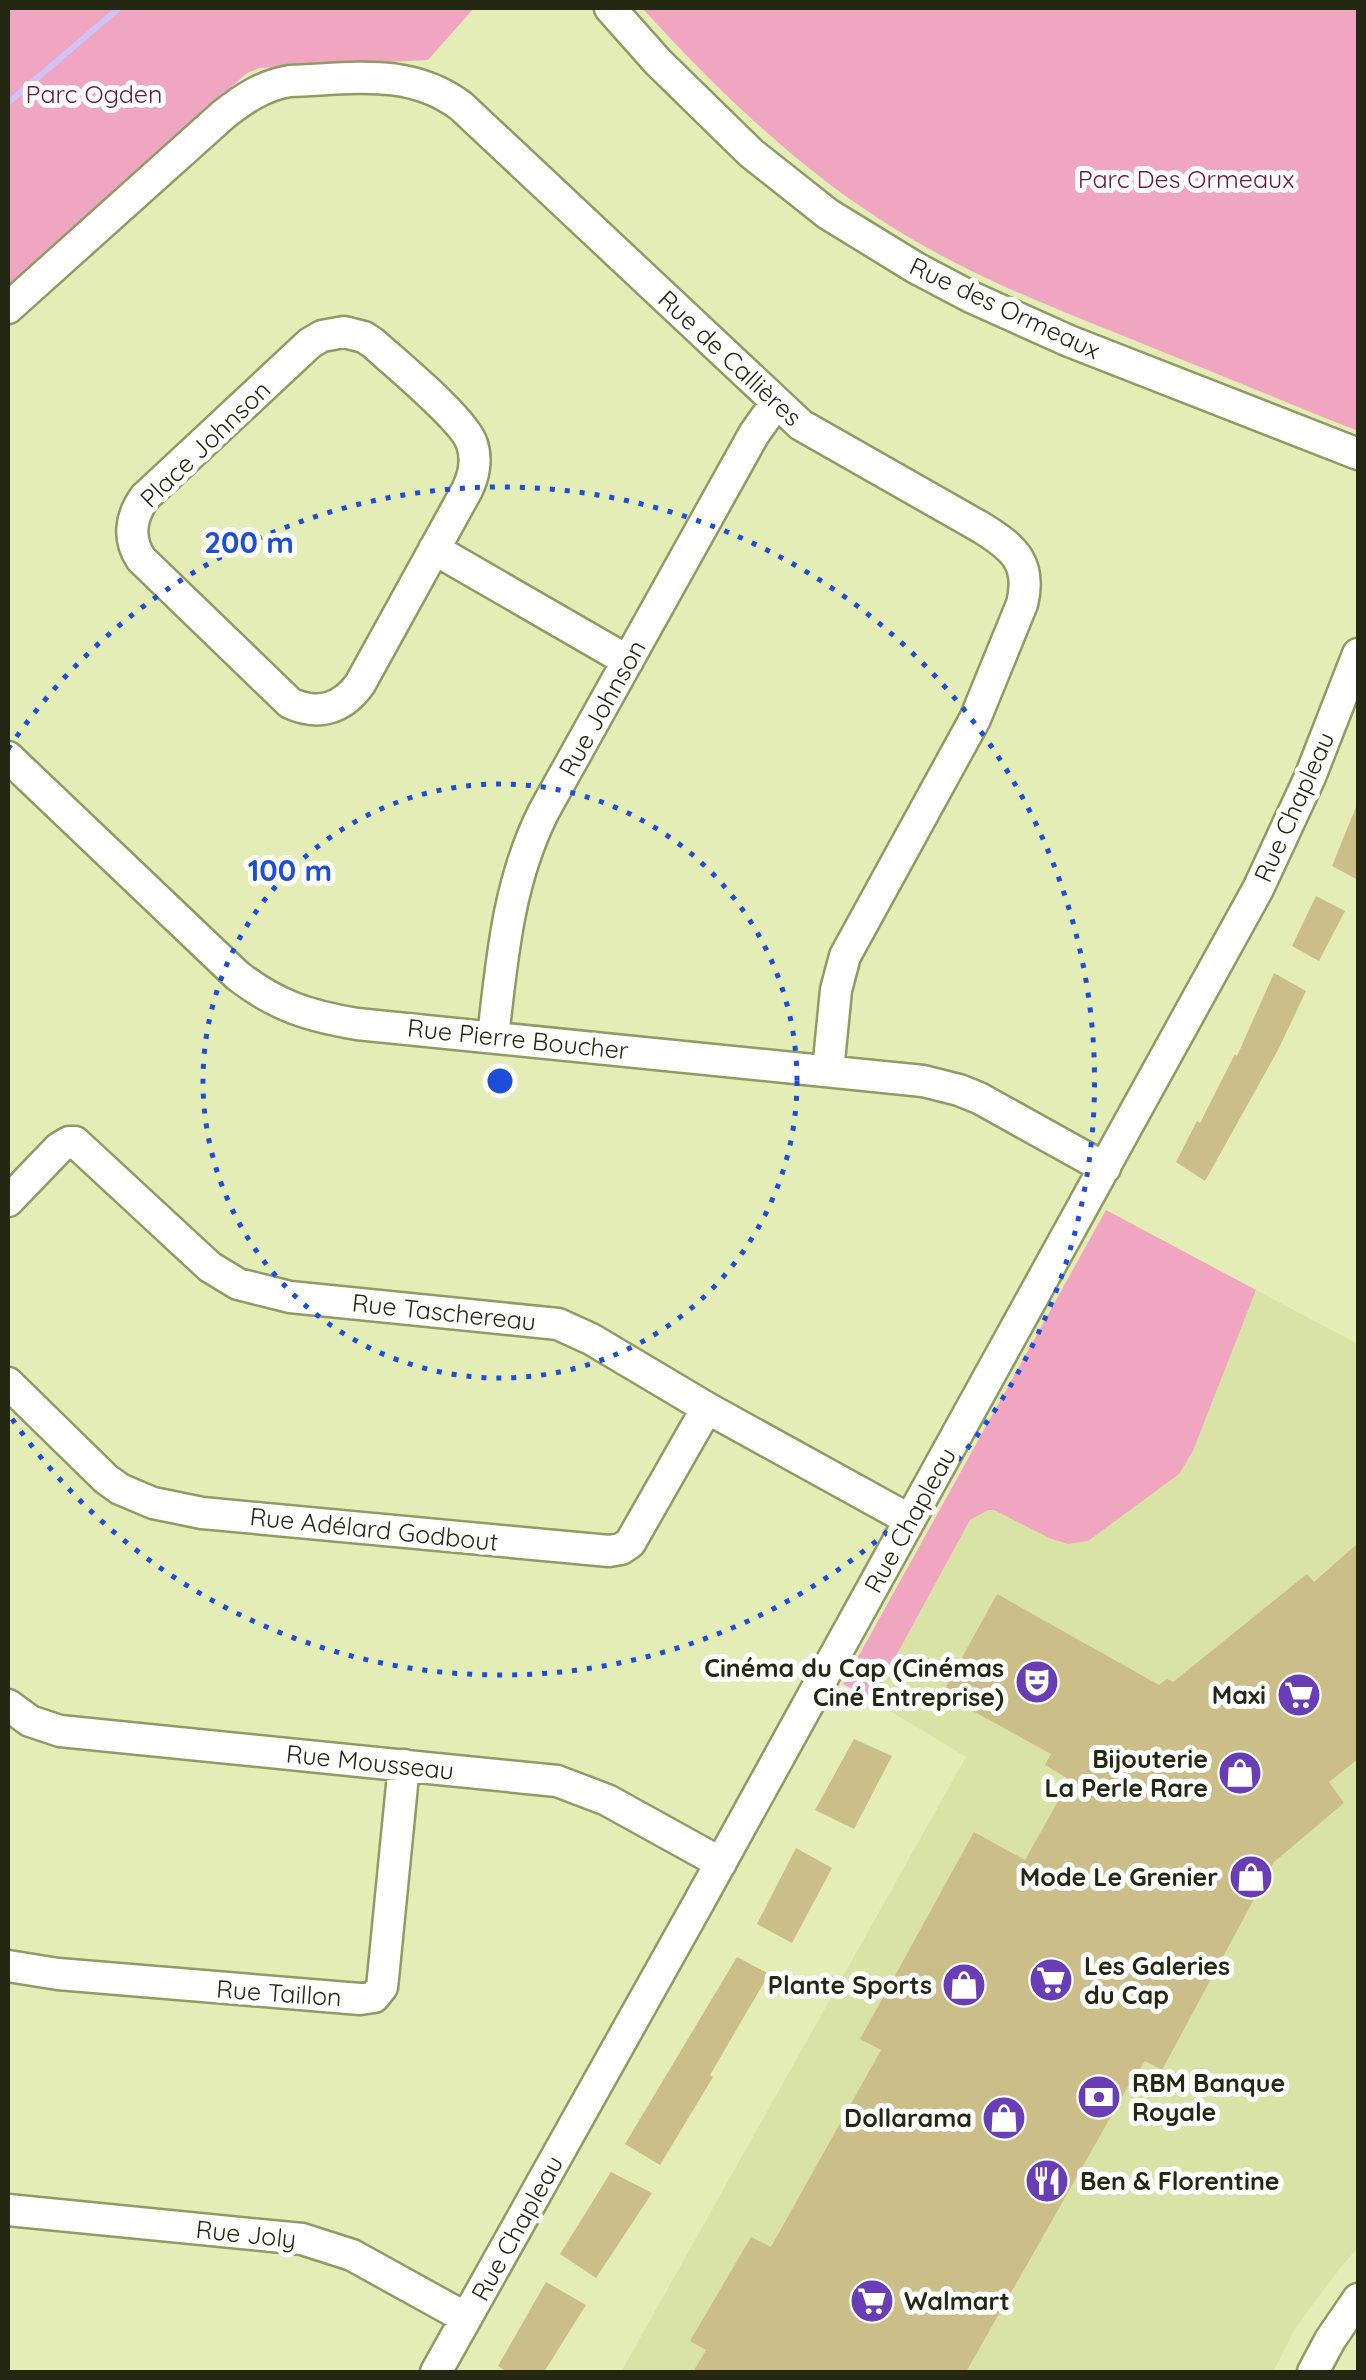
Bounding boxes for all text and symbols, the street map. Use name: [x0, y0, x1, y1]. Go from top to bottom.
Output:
park label: Parc Ogden: [26, 78, 162, 109]
park label: Parc Des Ormeaux: [1078, 163, 1294, 194]
street label: Rue des Ormeaux: [905, 250, 1105, 365]
street label: Rue de Callières: [652, 283, 809, 432]
street label: Place Johnson: [133, 374, 276, 513]
text: 200 m: [204, 523, 294, 561]
street label: Rue Johnson: [551, 634, 652, 781]
street label: Rue Chapleau: [1247, 727, 1341, 887]
text: 100 m: [248, 851, 332, 889]
street label: Rue Pierre Boucher: [406, 1011, 631, 1066]
centre of rings: [482, 1063, 518, 1099]
street label: Rue Taschereau: [351, 1286, 538, 1337]
street label: Rue Chapleau: [857, 1442, 962, 1598]
street label: Rue Adélard Godbout: [248, 1500, 500, 1557]
place label: Cinéma du Cap (Cinémas Ciné Entreprise): [704, 1652, 1004, 1712]
theatre icon: Cinéma du Cap (Cinémas Ciné Entreprise): [1014, 1659, 1060, 1705]
supermarket icon: Maxi: [1276, 1672, 1322, 1718]
place label: Maxi: [1212, 1679, 1266, 1710]
street label: Rue Mousseau: [285, 1737, 455, 1786]
place label: Bijouterie La Perle Rare: [1045, 1743, 1208, 1803]
shop icon: Bijouterie La Perle Rare: [1217, 1750, 1263, 1796]
shop icon: Mode Le Grenier: [1228, 1854, 1274, 1900]
place label: Mode Le Grenier: [1020, 1861, 1218, 1892]
place label: Les Galeries du Cap: [1084, 1950, 1230, 2010]
supermarket icon: Les Galeries du Cap: [1028, 1957, 1074, 2003]
shop icon: Plante Sports: [941, 1962, 987, 2008]
place label: Plante Sports: [768, 1969, 932, 2000]
street label: Rue Taillon: [215, 1973, 343, 2012]
place label: RBM Banque Royale: [1132, 2067, 1285, 2127]
bank icon: RBM Banque Royale: [1076, 2074, 1122, 2120]
shop icon: Dollarama: [981, 2095, 1027, 2141]
place label: Dollarama: [844, 2102, 972, 2133]
street label: Rue Chapleau: [464, 2150, 569, 2306]
restaurant icon: Ben & Florentine: [1024, 2158, 1070, 2204]
place label: Ben & Florentine: [1080, 2165, 1280, 2196]
street label: Rue Joly: [194, 2213, 298, 2254]
supermarket icon: Walmart: [849, 2278, 895, 2324]
place label: Walmart: [904, 2285, 1010, 2316]

